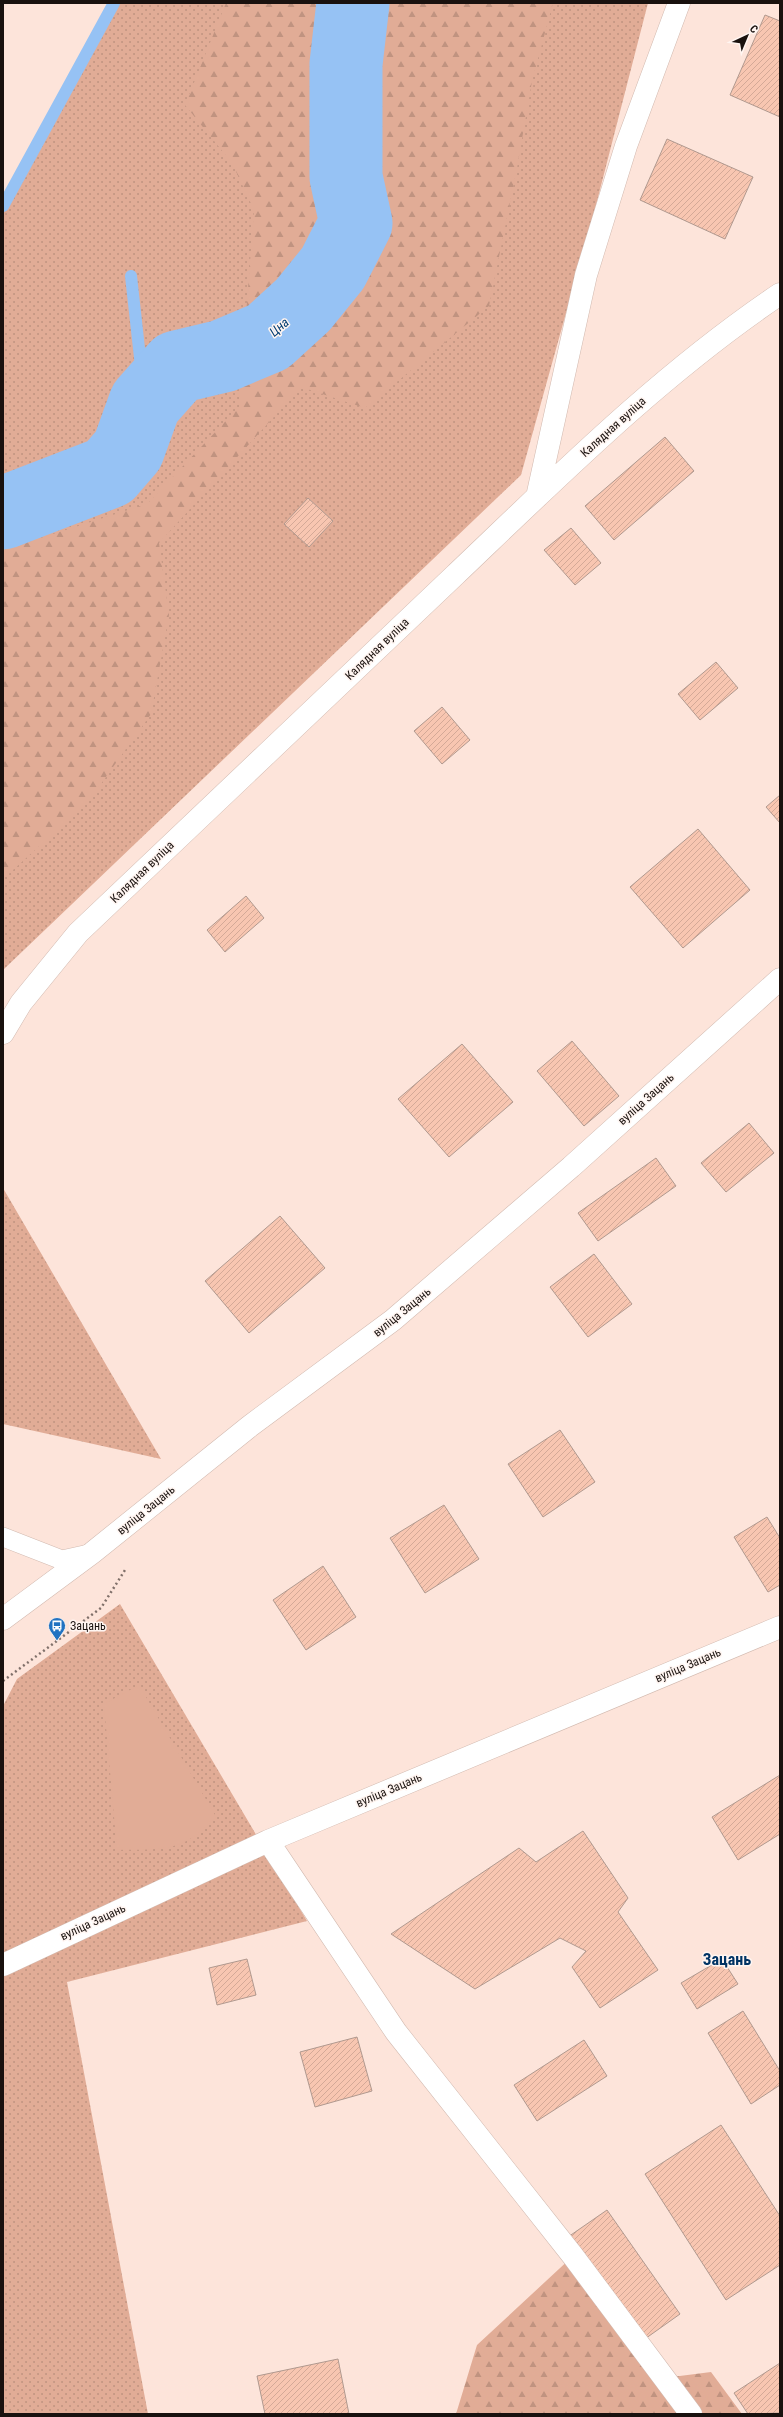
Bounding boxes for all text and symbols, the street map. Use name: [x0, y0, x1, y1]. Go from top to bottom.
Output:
north arrow: [727, 16, 767, 56]
text: С: [747, 22, 760, 36]
water label: Цна: [266, 315, 292, 339]
street label: Калядная вуліца: [578, 394, 649, 460]
street label: Калядная вуліца: [342, 615, 412, 683]
street label: Калядная вуліца: [107, 838, 177, 906]
street label: вуліца Зацань: [615, 1070, 677, 1128]
street label: вуліца Зацань: [370, 1284, 434, 1340]
street label: вуліца Зацань: [114, 1482, 178, 1538]
bus stop icon: Зацань: [47, 1616, 67, 1641]
place label: Зацань: [70, 1619, 106, 1633]
street label: вуліца Зацань: [653, 1645, 723, 1685]
street label: вуліца Зацань: [354, 1770, 424, 1810]
street label: вуліца Зацань: [58, 1901, 128, 1943]
district label: Зацань: [703, 1950, 751, 1969]

